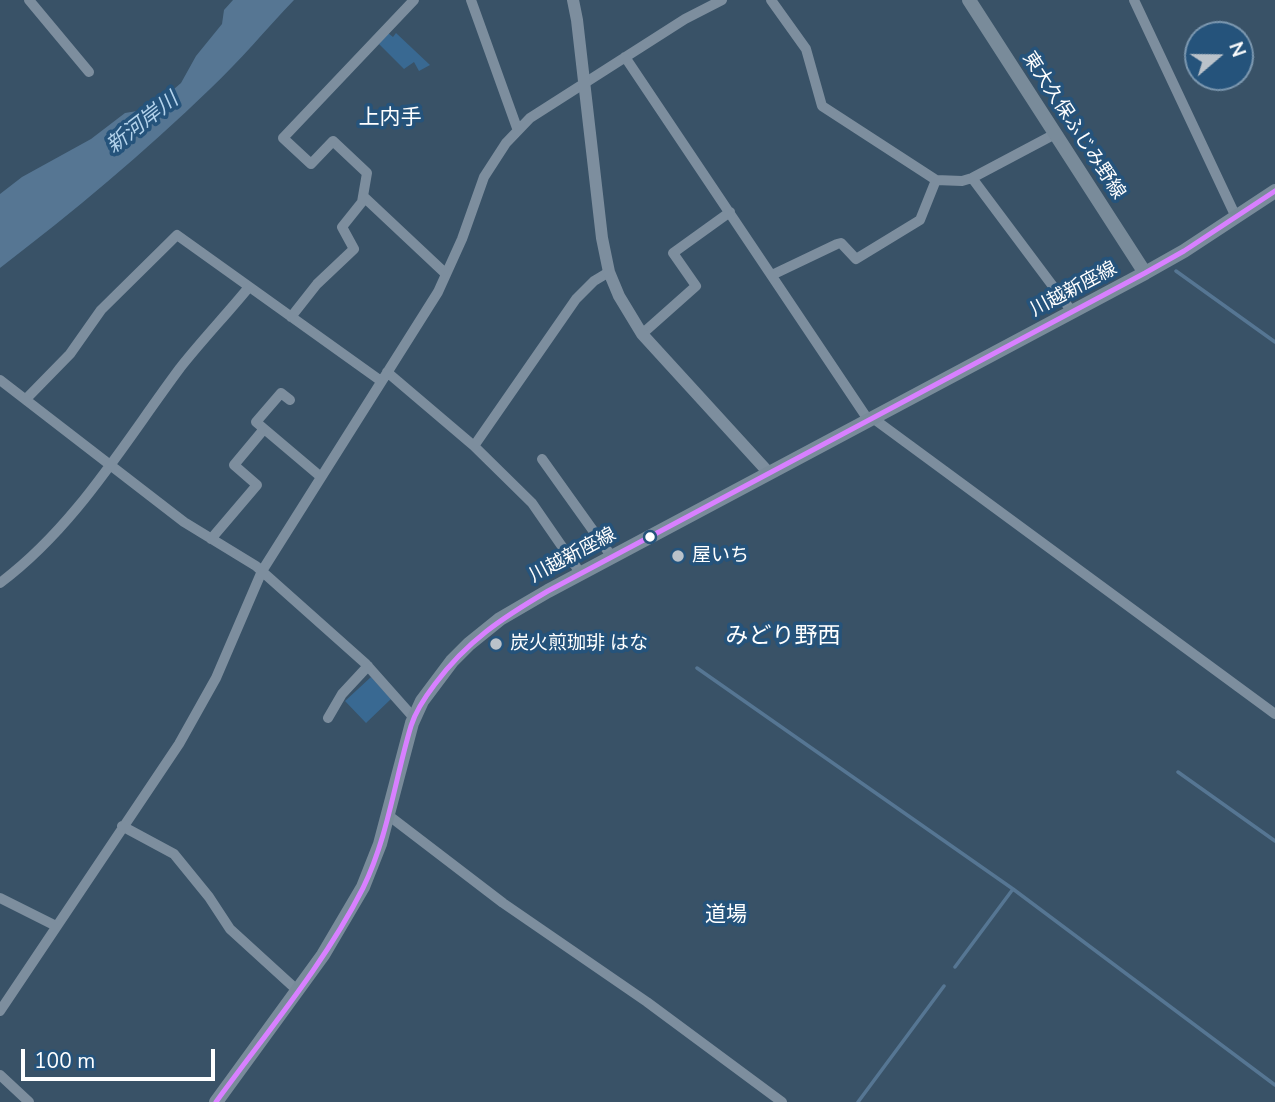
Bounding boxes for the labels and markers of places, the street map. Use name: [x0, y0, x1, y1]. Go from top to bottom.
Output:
unlabelled marker: [643, 530, 657, 544]
place label: 屋いち: [692, 545, 749, 567]
marker: 屋いち: [670, 548, 686, 564]
place label: 炭火煎珈琲 はな: [510, 633, 648, 655]
marker: 炭火煎珈琲 はな: [488, 636, 504, 652]

